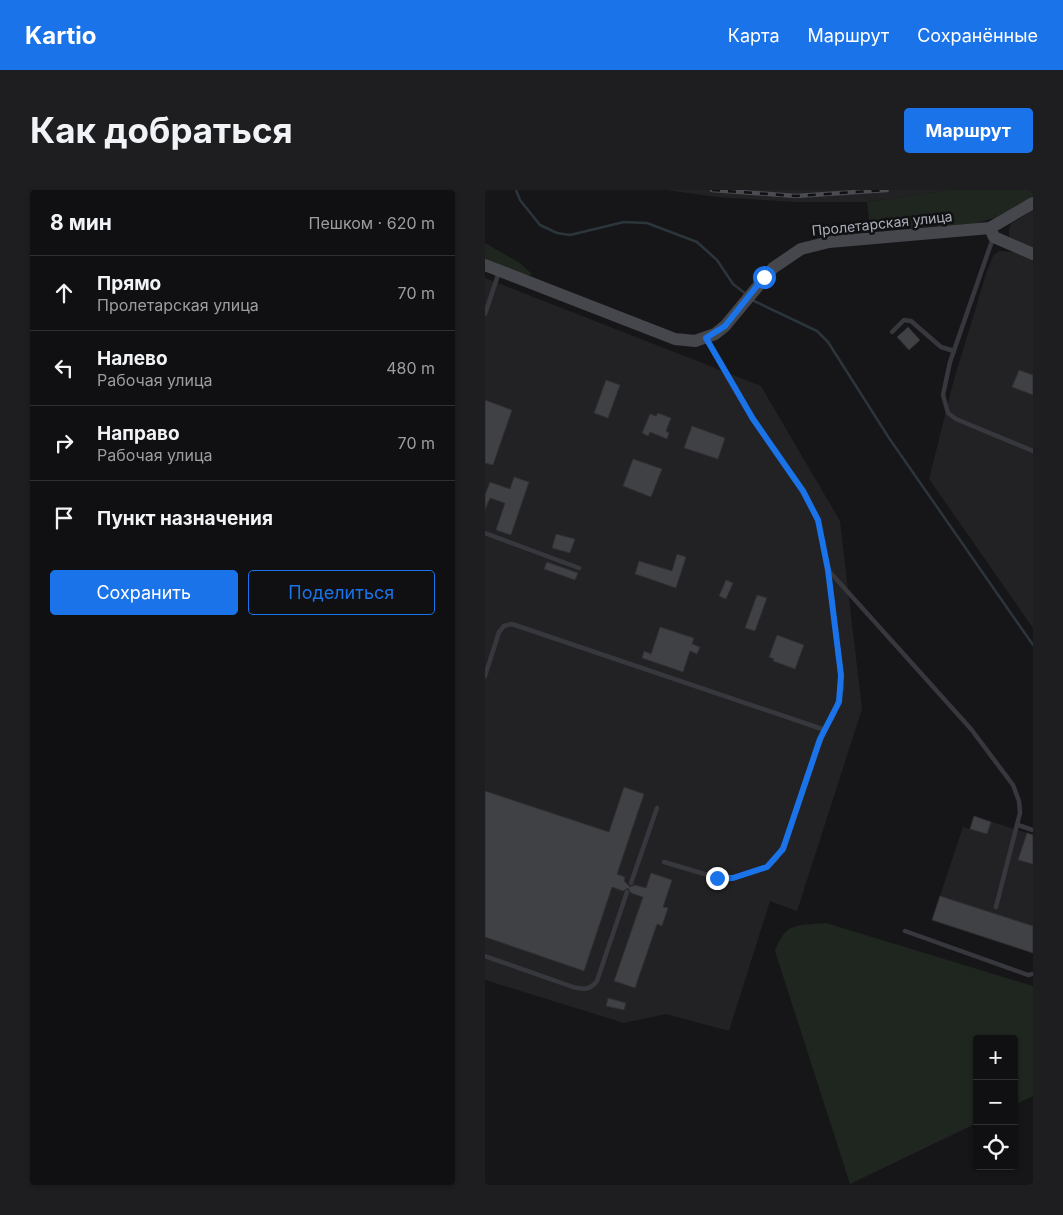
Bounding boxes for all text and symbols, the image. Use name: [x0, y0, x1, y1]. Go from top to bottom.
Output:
text: Kartio: [25, 21, 96, 50]
text: Карта: [728, 25, 780, 46]
text: Маршрут: [808, 25, 889, 46]
text: Сохранённые: [917, 25, 1038, 46]
button: Маршрут: [904, 108, 1033, 153]
text: Как добраться: [30, 109, 293, 151]
street label: Пролетарская улица: [811, 207, 953, 239]
text: 8 мин: [50, 210, 112, 235]
text: Пешком · 620 m: [309, 213, 435, 233]
route start: [753, 266, 776, 289]
text: Прямо: [97, 272, 161, 295]
icon: ahead: [50, 279, 78, 307]
text: 70 m: [398, 283, 435, 303]
text: Пролетарская улица: [97, 295, 259, 315]
text: Налево: [97, 347, 168, 370]
icon: left: [50, 354, 78, 382]
text: 480 m: [386, 358, 435, 378]
text: Рабочая улица: [97, 370, 213, 390]
text: Направо: [97, 422, 180, 445]
icon: right: [50, 429, 78, 457]
text: 70 m: [398, 433, 435, 453]
text: Рабочая улица: [97, 445, 213, 465]
icon: arrive: [50, 504, 78, 532]
text: Пункт назначения: [97, 507, 273, 530]
button: Сохранить: [50, 570, 238, 615]
button: Поделиться: [248, 570, 435, 615]
route end: [706, 867, 729, 890]
map controls: [973, 1035, 1018, 1170]
button: +: [973, 1035, 1018, 1080]
button: −: [973, 1080, 1018, 1125]
button: locate: [973, 1125, 1018, 1170]

